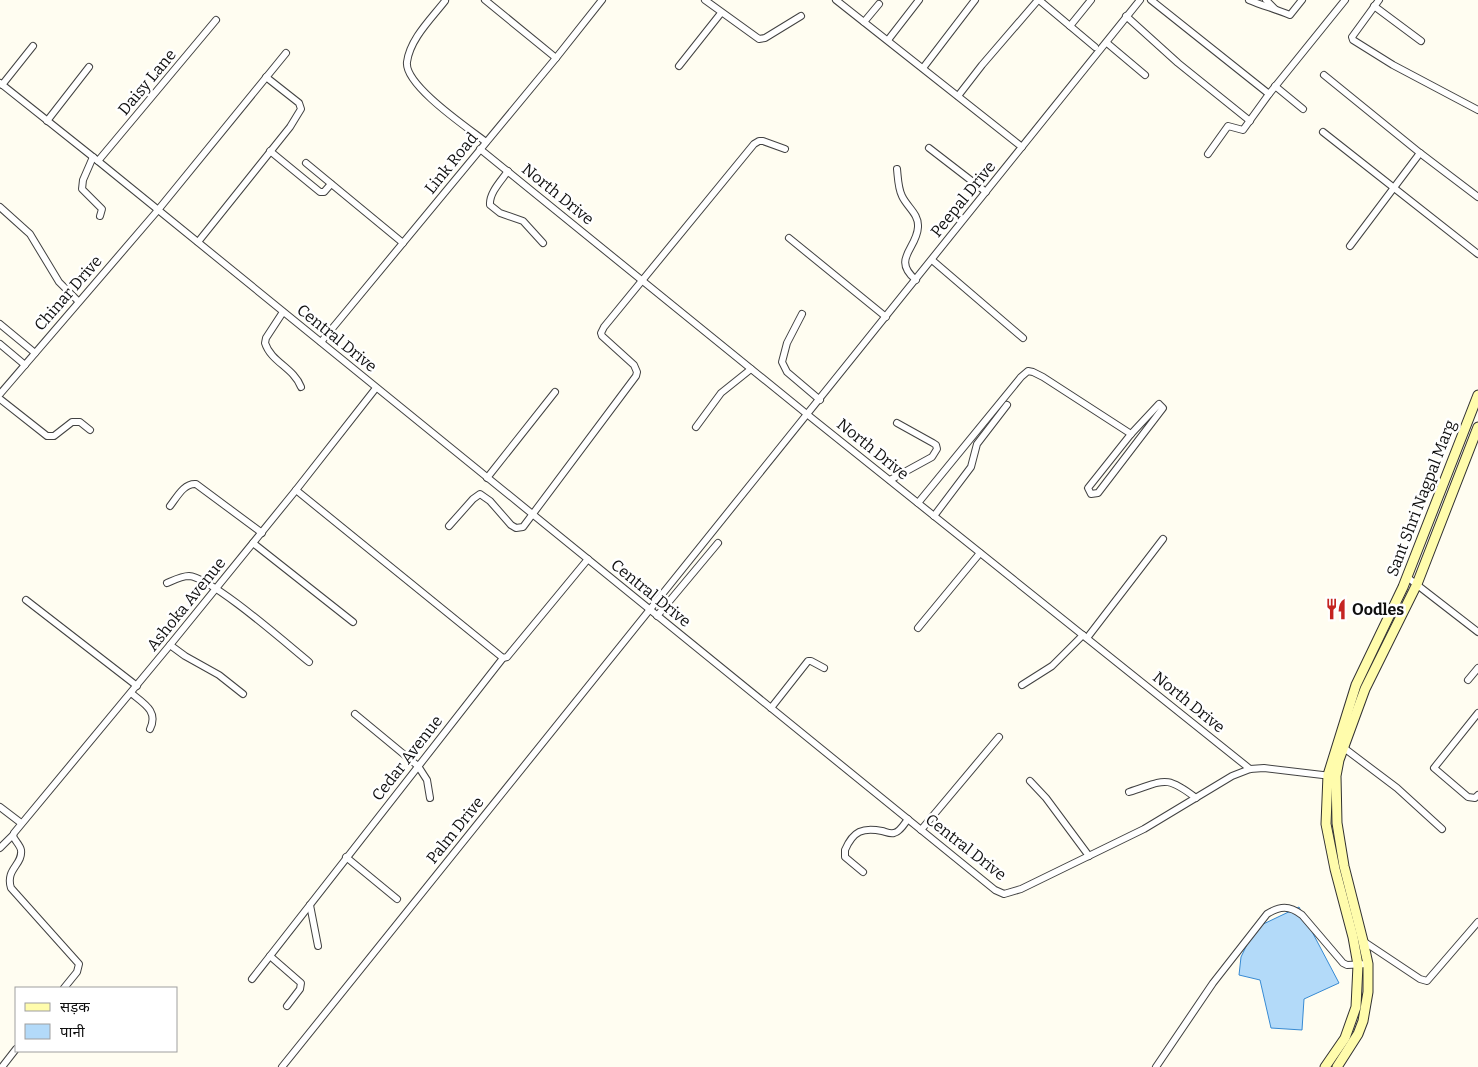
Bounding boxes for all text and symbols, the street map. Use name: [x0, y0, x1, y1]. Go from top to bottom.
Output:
street label: Daisy Lane: [114, 45, 180, 119]
street label: Link Road: [421, 128, 482, 197]
street label: Peepal Drive: [927, 157, 999, 241]
street label: North Drive: [518, 159, 598, 229]
street label: Chinar Drive: [30, 252, 106, 334]
street label: Central Drive: [293, 300, 381, 376]
street label: North Drive: [833, 414, 913, 484]
street label: Sant Shri Nagpal Marg: [1382, 417, 1460, 579]
street label: Ashoka Avenue: [143, 553, 229, 655]
street label: Central Drive: [607, 555, 695, 631]
restaurant icon: Oodles: [1323, 596, 1349, 622]
place label: Oodles: [1352, 600, 1404, 619]
street label: North Drive: [1149, 667, 1229, 737]
street label: Cedar Avenue: [368, 711, 446, 805]
street label: Palm Drive: [422, 793, 488, 867]
street label: Central Drive: [922, 810, 1010, 884]
legend: [15, 987, 178, 1052]
text: सड़क: [60, 998, 90, 1016]
text: पानी: [60, 1023, 86, 1041]

